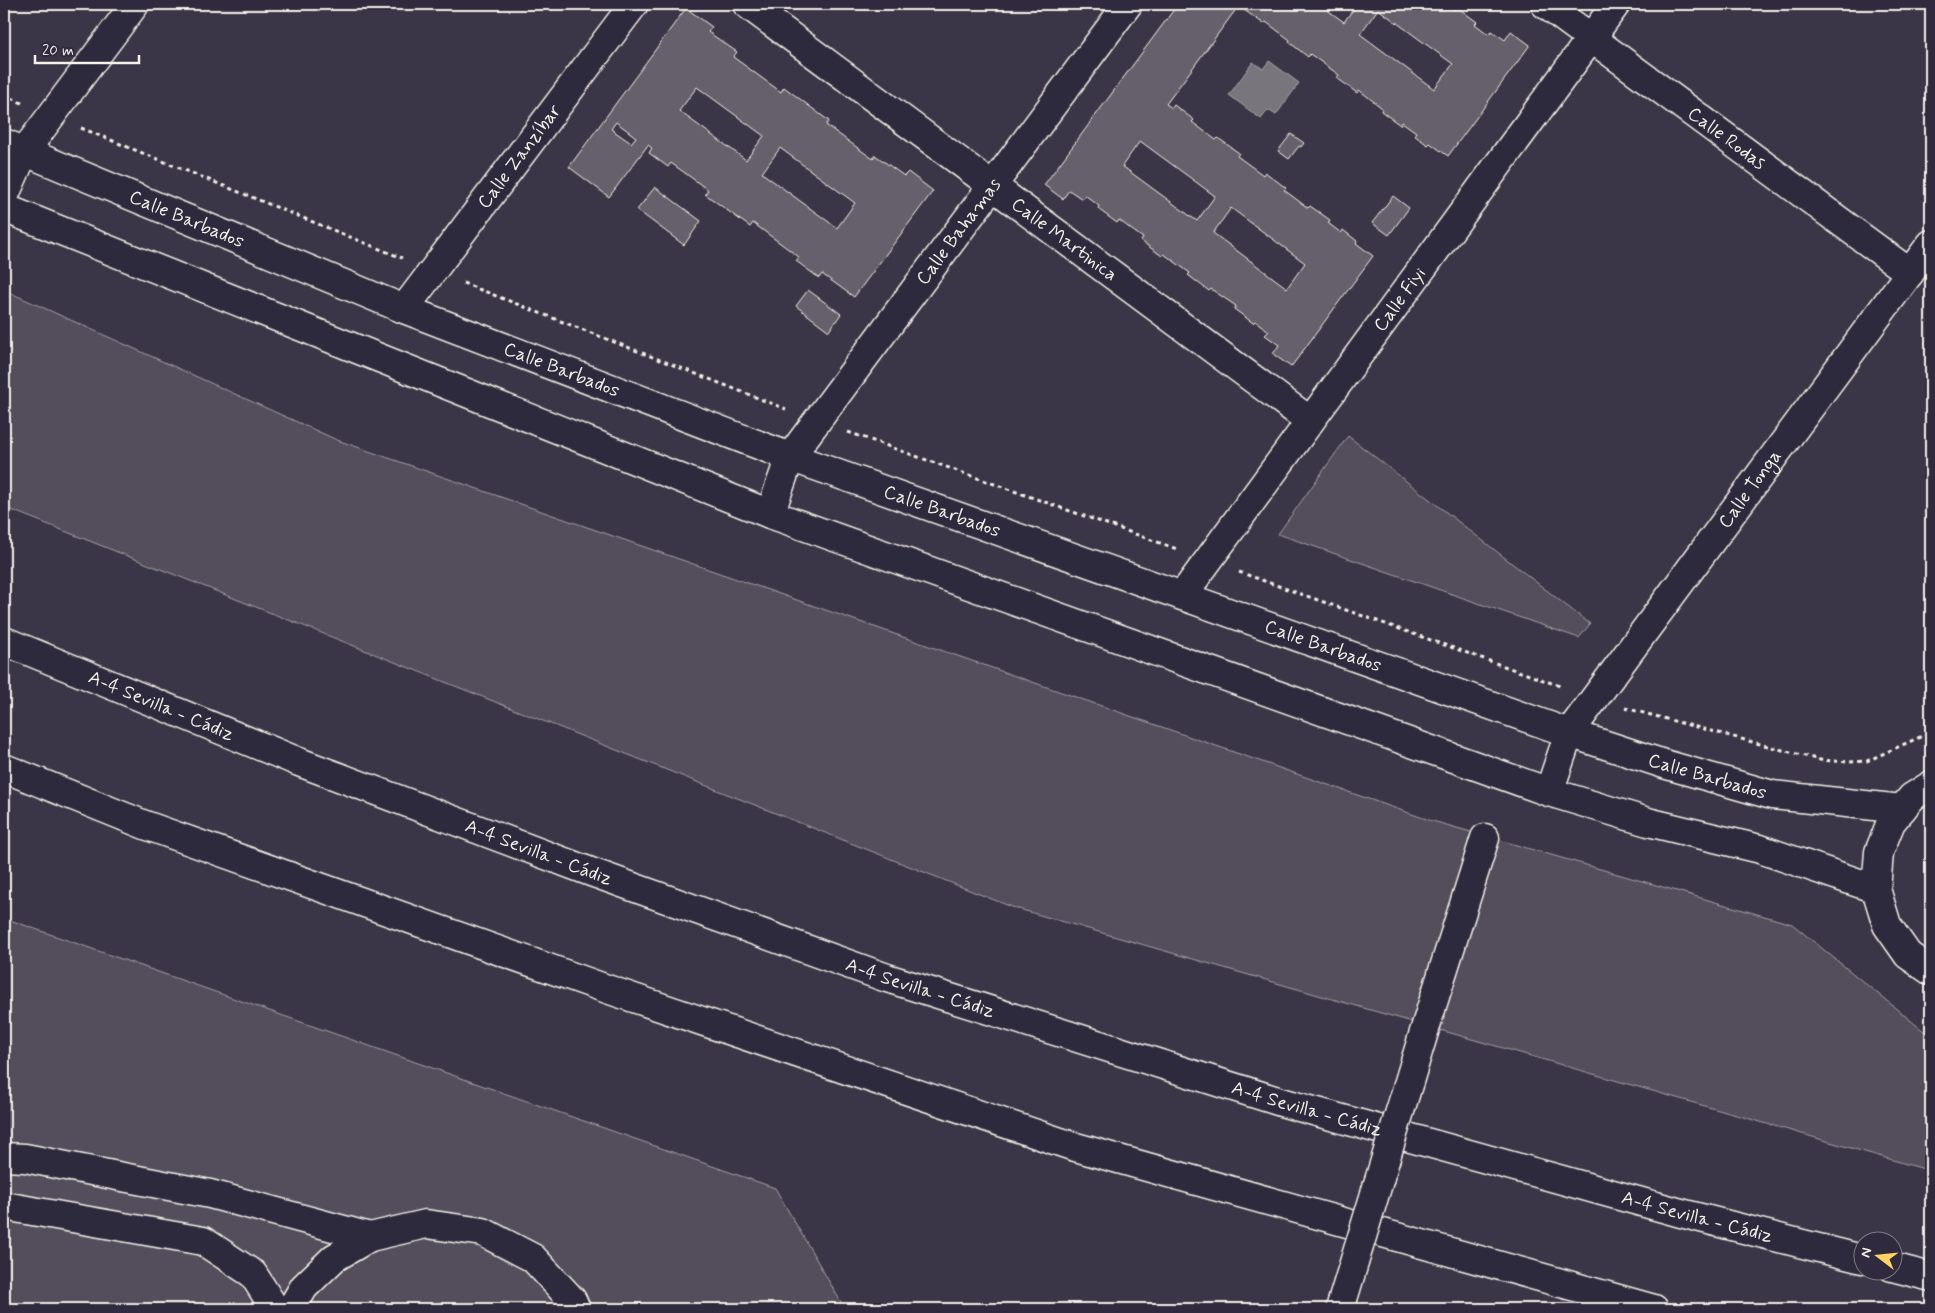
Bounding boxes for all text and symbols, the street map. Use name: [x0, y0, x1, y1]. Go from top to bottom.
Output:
scale bar: [35, 32, 139, 64]
text: 20 m: [42, 41, 74, 61]
street label: Calle Zanzíbar: [472, 99, 566, 214]
street label: Calle Rodas: [1683, 101, 1771, 175]
street label: Calle Bahamas: [910, 172, 1007, 290]
street label: Calle Barbados: [126, 184, 248, 254]
street label: Calle Martinica: [1006, 192, 1123, 287]
street label: Calle Fiyi: [1368, 262, 1432, 337]
street label: Calle Barbados: [500, 336, 623, 403]
street label: Calle Tonga: [1712, 444, 1787, 533]
street label: Calle Barbados: [880, 479, 1004, 543]
street label: Calle Barbados: [1261, 614, 1385, 678]
street label: A-4 Sevilla - Cádiz: [85, 664, 238, 747]
street label: Calle Barbados: [1645, 747, 1770, 805]
street label: A-4 Sevilla - Cádiz: [462, 813, 616, 891]
street label: A-4 Sevilla - Cádiz: [842, 952, 998, 1024]
street label: A-4 Sevilla - Cádiz: [1229, 1075, 1385, 1142]
street label: A-4 Sevilla - Cádiz: [1619, 1185, 1775, 1248]
north arrow: [1852, 1230, 1902, 1280]
text: N: [1857, 1246, 1876, 1260]

